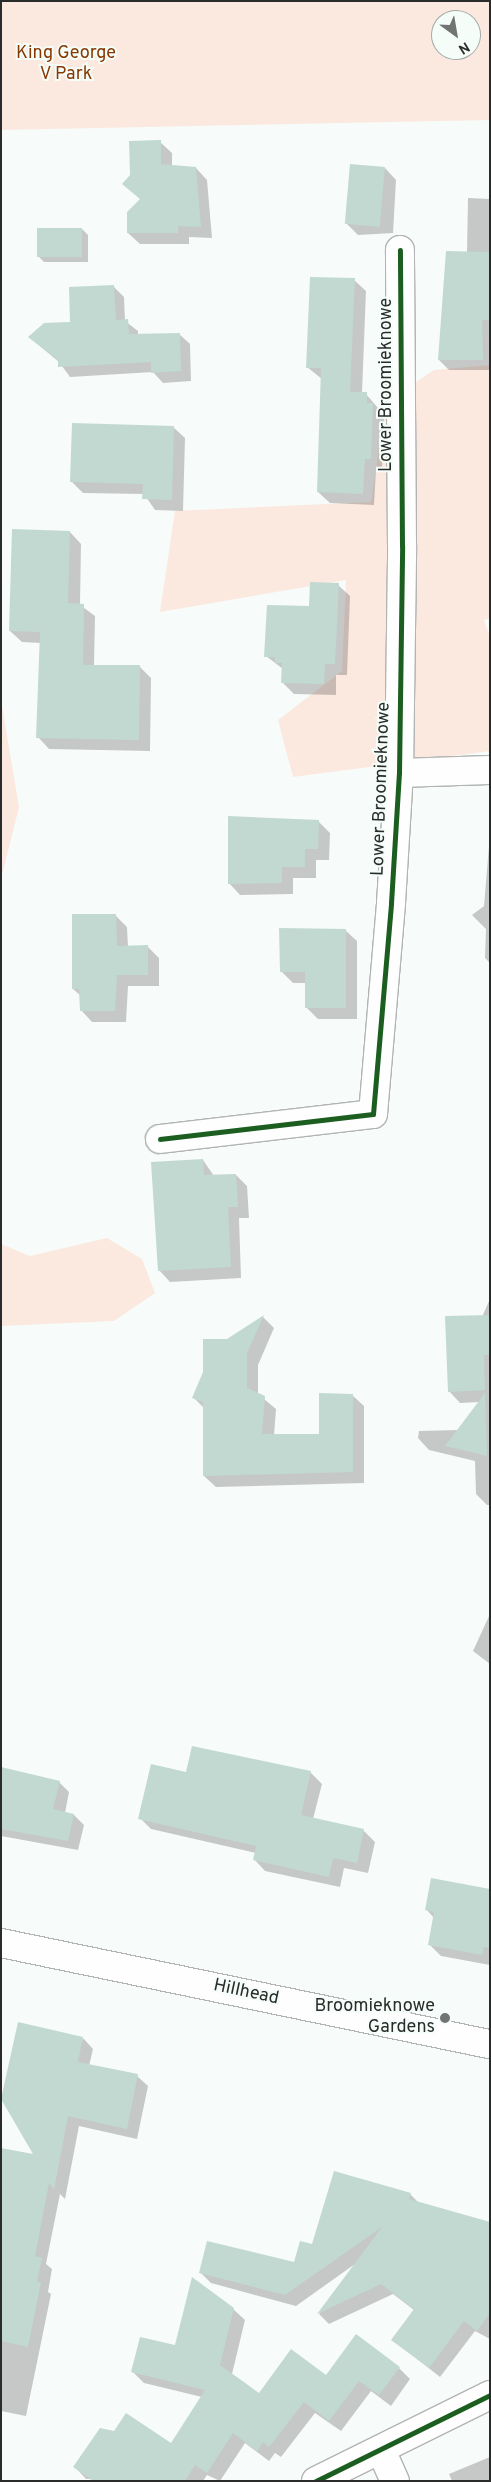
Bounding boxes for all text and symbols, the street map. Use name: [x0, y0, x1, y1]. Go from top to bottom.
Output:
north arrow: [431, 10, 481, 60]
text: N: [455, 37, 472, 57]
park label: King George V Park: [16, 44, 116, 86]
street label: Lower Broomieknowe: [376, 298, 398, 472]
street label: Lower Broomieknowe: [368, 702, 396, 876]
street label: Hillhead: [211, 1976, 281, 2010]
place label: Broomieknowe Gardens: [315, 1997, 435, 2040]
marker: Broomieknowe Gardens: [439, 2012, 451, 2024]

